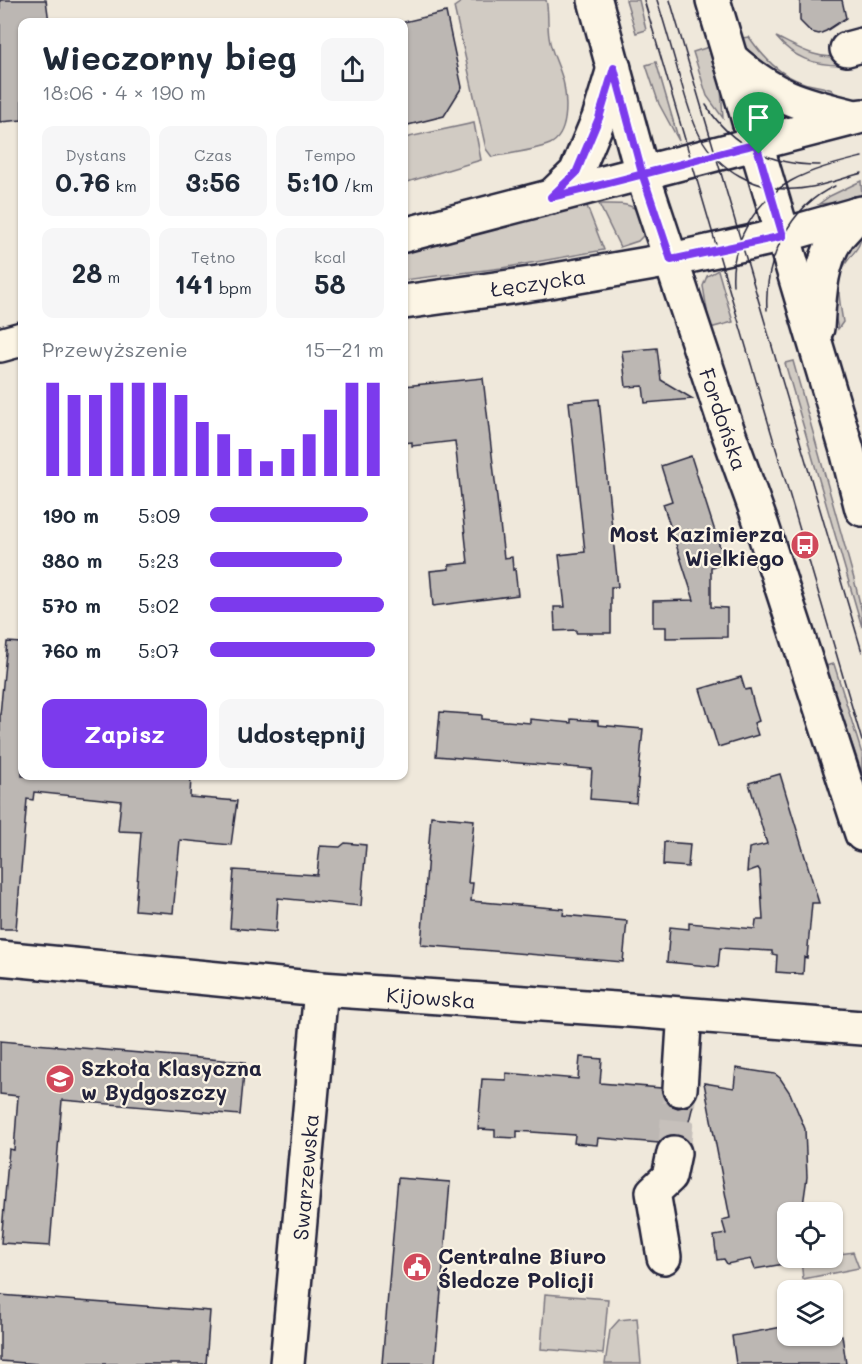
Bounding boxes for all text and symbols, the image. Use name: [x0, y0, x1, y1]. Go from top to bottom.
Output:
text: Wieczorny bieg: [42, 35, 297, 78]
button: share: [321, 38, 384, 101]
text: 18:06 · 4 × 190 m: [42, 79, 206, 105]
pin: [733, 92, 784, 154]
icon: arrive: [742, 101, 775, 134]
text: Dystans: [66, 144, 126, 165]
text: Czas: [194, 144, 232, 165]
text: Tempo: [305, 144, 355, 165]
text: 0.76: [55, 165, 110, 199]
text: 3:56: [186, 165, 240, 199]
text: 5:10: [287, 165, 338, 199]
text: km: [110, 175, 137, 196]
text: /km: [338, 175, 373, 196]
text: Tętno: [191, 246, 235, 267]
text: kcal: [314, 246, 346, 267]
text: 28: [72, 256, 102, 290]
street label: Łęczycka: [489, 262, 587, 302]
text: m: [102, 266, 120, 287]
text: 141: [174, 267, 214, 301]
text: 58: [314, 267, 346, 301]
text: bpm: [214, 277, 252, 298]
text: Przewyższenie: [42, 336, 188, 362]
text: 15–21 m: [305, 336, 384, 362]
street label: Fordońska: [694, 364, 754, 474]
text: 190 m: [42, 502, 99, 528]
text: 5:09: [138, 502, 180, 528]
place label: Most Kazimierza Wielkiego: [609, 520, 784, 571]
bus stop icon: Most Kazimierza Wielkiego: [789, 529, 821, 561]
text: 380 m: [42, 547, 102, 573]
text: 5:23: [138, 547, 179, 573]
text: 570 m: [42, 592, 101, 618]
text: 5:02: [138, 592, 179, 618]
text: 760 m: [42, 637, 101, 663]
text: 5:07: [138, 637, 179, 663]
button: Zapisz: [42, 699, 207, 768]
button: Udostępnij: [219, 699, 384, 768]
street label: Kijowska: [385, 980, 477, 1014]
place label: Szkoła Klasyczna w Bydgoszczy: [81, 1054, 262, 1106]
school or university icon: Szkoła Klasyczna w Bydgoszczy: [44, 1063, 76, 1095]
street label: Swarzewska: [286, 1112, 324, 1242]
map controls: [777, 1202, 843, 1346]
button: locate: [777, 1202, 843, 1268]
place label: Centralne Biuro Śledcze Policji: [438, 1242, 606, 1293]
public building icon: Centralne Biuro Śledcze Policji: [401, 1251, 433, 1283]
button: layers: [777, 1280, 843, 1346]

